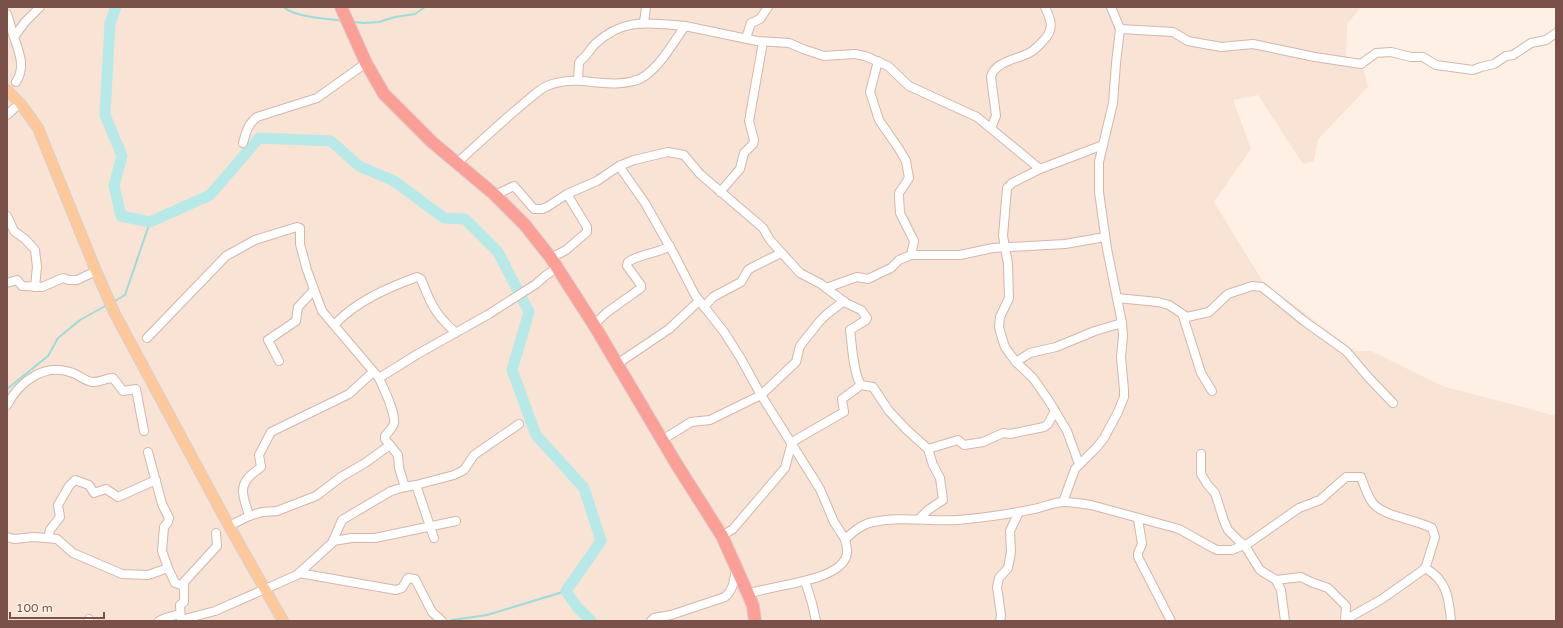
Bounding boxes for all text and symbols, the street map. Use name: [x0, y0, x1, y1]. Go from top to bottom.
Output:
scale bar: [10, 594, 104, 620]
text: 100 m: [16, 601, 53, 615]

